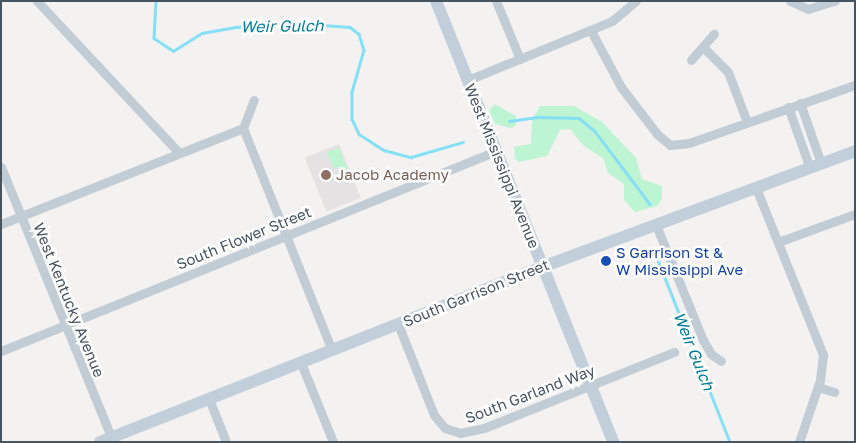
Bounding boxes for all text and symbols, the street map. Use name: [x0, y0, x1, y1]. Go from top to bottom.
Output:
water label: Weir Gulch: [240, 16, 324, 36]
street label: West Mississippi Avenue: [461, 81, 543, 251]
place label: Jacob Academy: [336, 166, 449, 184]
marker: Jacob Academy: [320, 169, 332, 181]
street label: South Flower Street: [174, 203, 314, 273]
street label: West Kentucky Avenue: [30, 220, 108, 380]
place label: S Garrison St & W Mississippi Ave: [616, 243, 743, 278]
street label: South Garrison Street: [400, 255, 552, 331]
marker: S Garrison St & W Mississippi Ave: [600, 255, 612, 267]
water label: Weir Gulch: [670, 309, 718, 393]
street label: South Garland Way: [463, 361, 597, 427]

